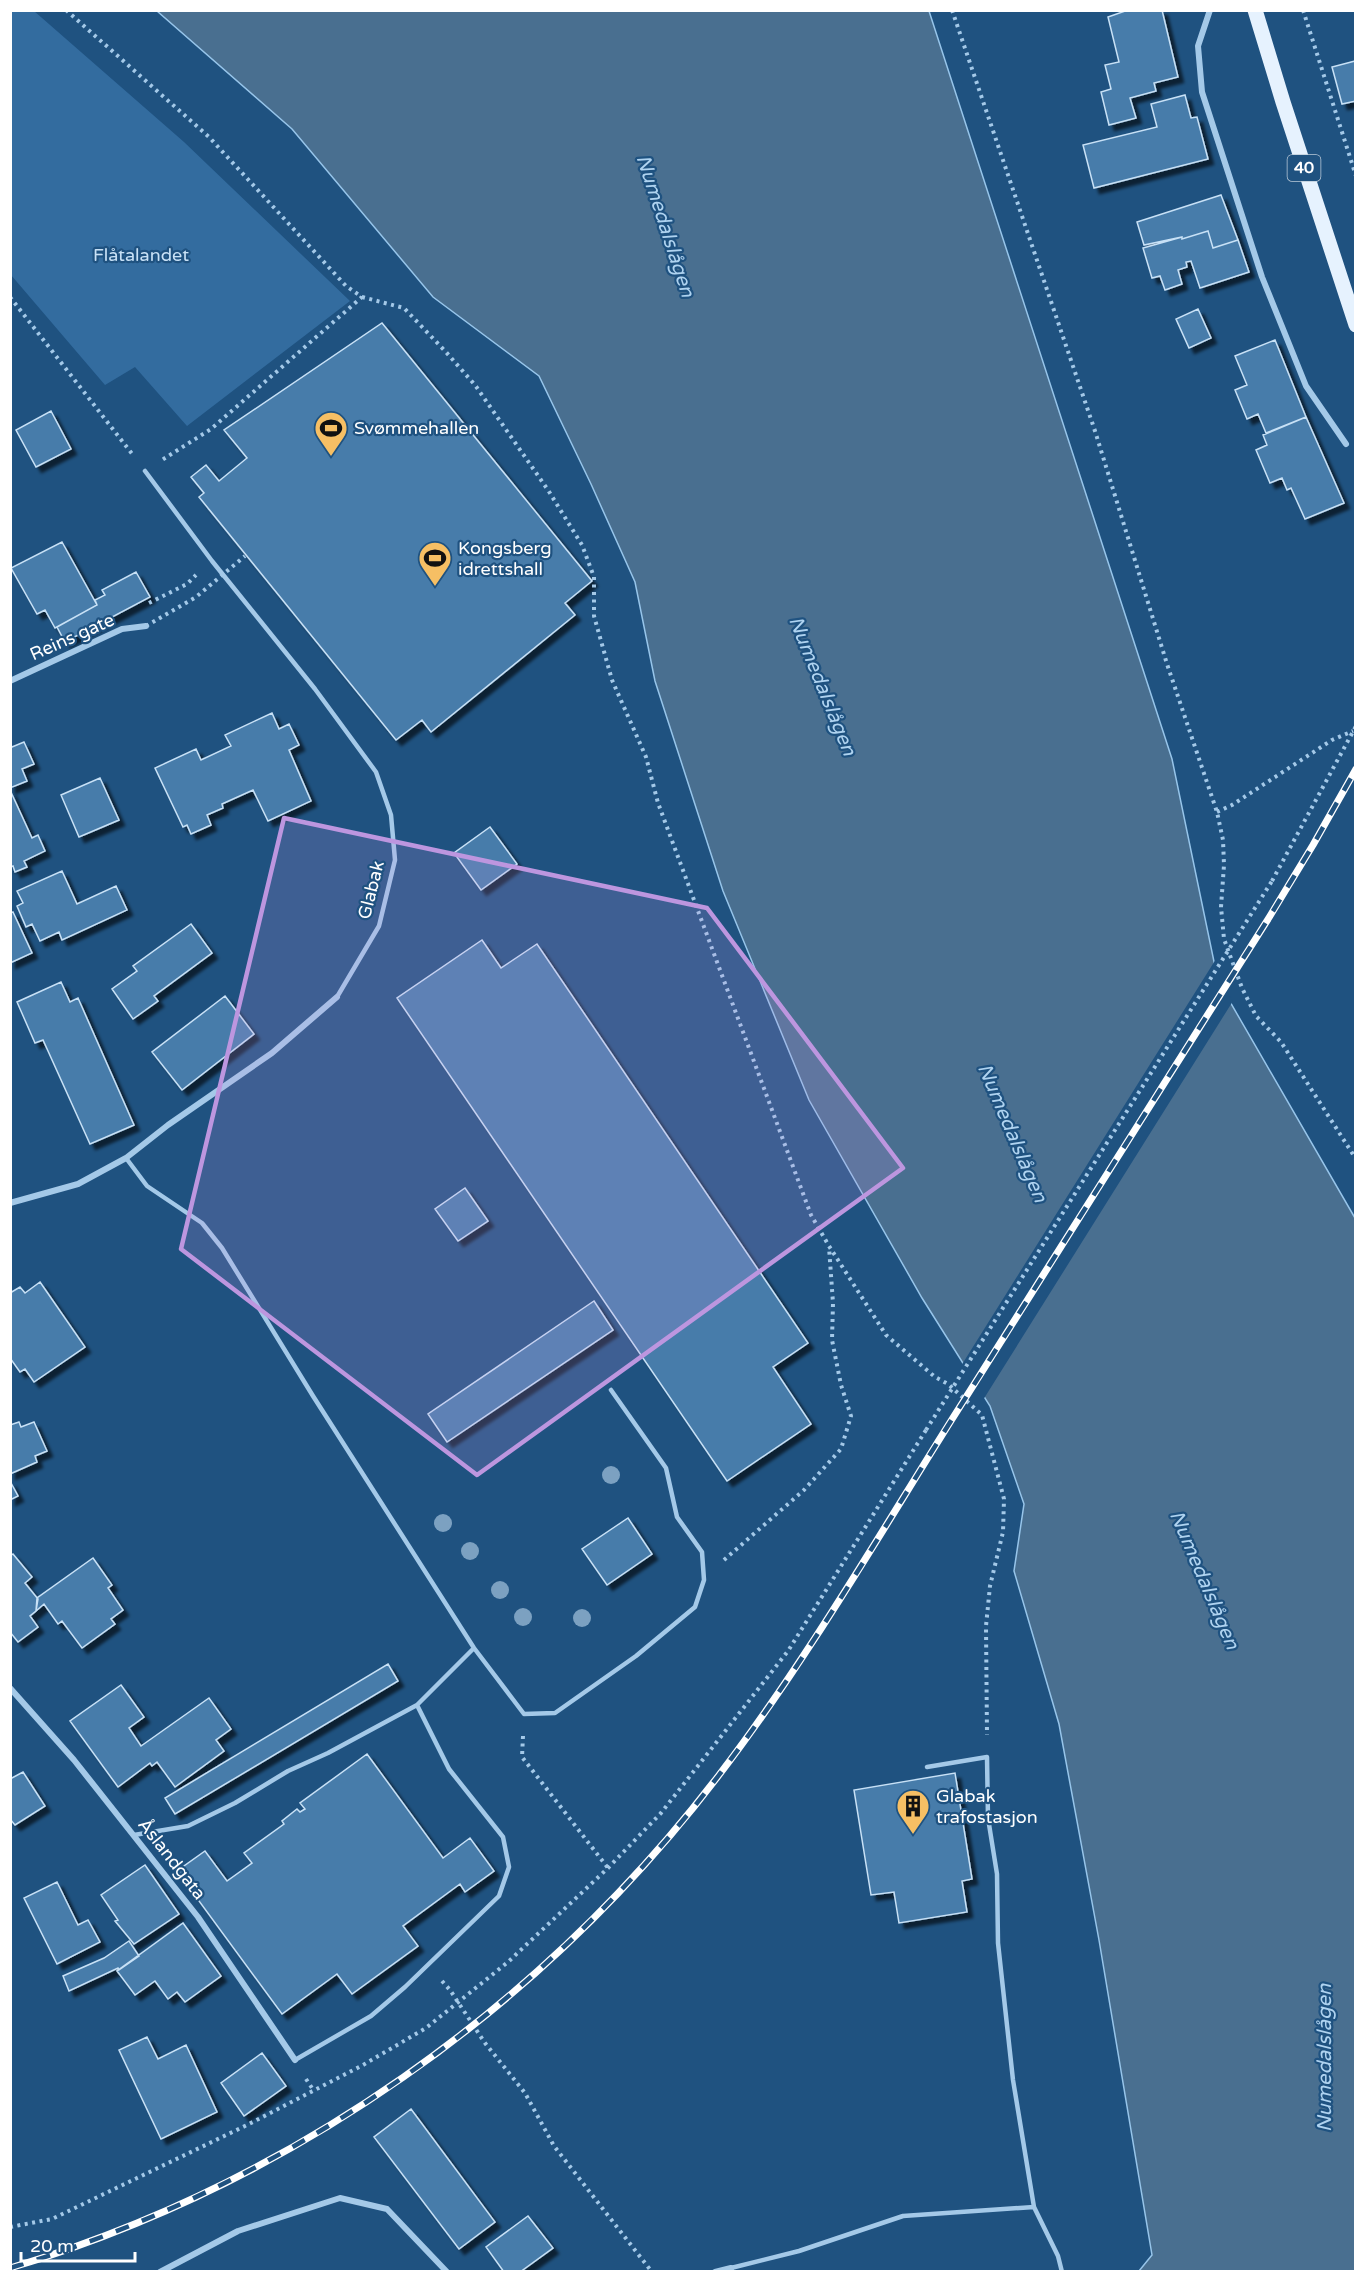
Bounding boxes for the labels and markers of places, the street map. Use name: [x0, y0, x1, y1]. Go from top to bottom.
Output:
sports icon: Svømmehallen: [313, 410, 349, 457]
place label: Svømmehallen: [354, 417, 479, 439]
place label: Kongsberg idrettshall: [458, 537, 552, 580]
sports icon: Kongsberg idrettshall: [417, 540, 453, 587]
place label: Glabak trafostasjon: [936, 1785, 1038, 1828]
building icon: Glabak trafostasjon: [895, 1788, 931, 1835]

